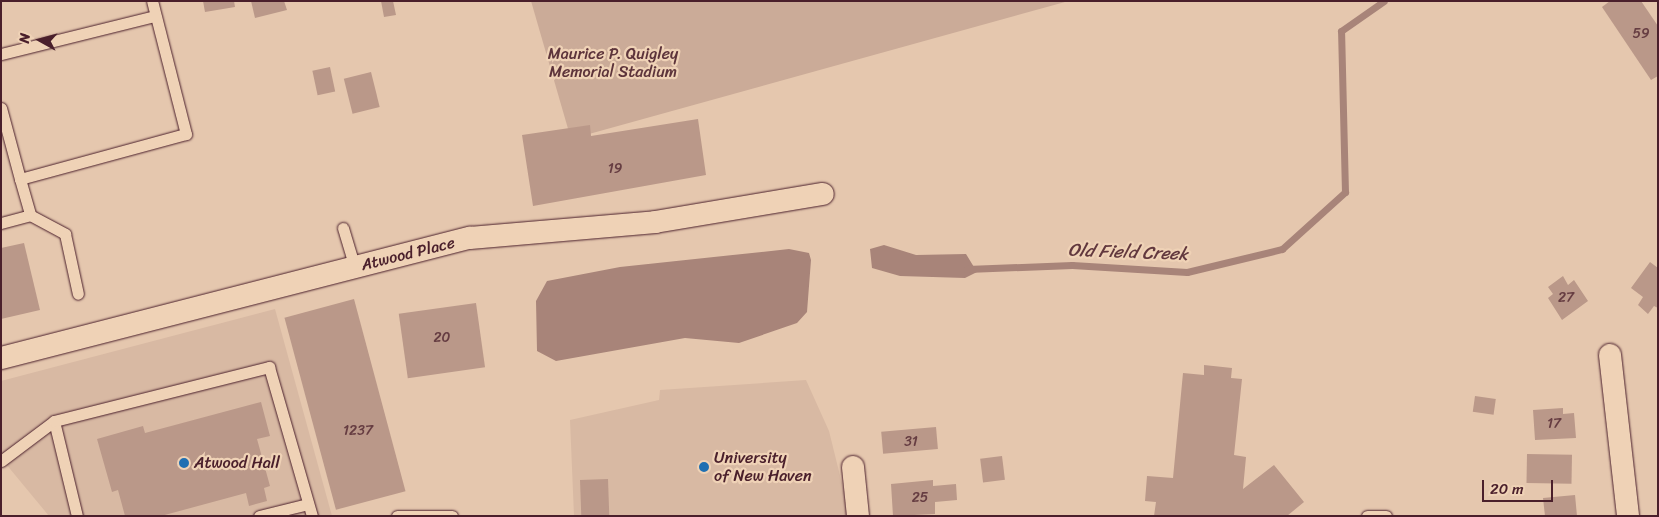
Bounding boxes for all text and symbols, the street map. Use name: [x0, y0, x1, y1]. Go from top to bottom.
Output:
north arrow: [15, 15, 65, 65]
house number: 59: [1632, 26, 1650, 42]
text: N: [12, 32, 38, 44]
park label: Maurice P. Quigley Memorial Stadium: [548, 44, 678, 82]
house number: 19: [608, 161, 622, 177]
street label: Atwood Place: [359, 233, 457, 275]
water label: Old Field Creek: [1067, 239, 1189, 265]
house number: 27: [1558, 290, 1574, 306]
house number: 20: [434, 330, 450, 346]
house number: 17: [1547, 416, 1561, 432]
house number: 1237: [343, 423, 373, 439]
house number: 31: [904, 434, 918, 450]
place label: University of New Haven: [714, 448, 812, 486]
place label: Atwood Hall: [194, 453, 280, 473]
marker: Atwood Hall: [178, 457, 190, 469]
marker: University of New Haven: [698, 461, 710, 473]
scale bar: [1484, 470, 1555, 502]
text: 20 m: [1490, 476, 1524, 502]
house number: 25: [912, 490, 928, 506]

